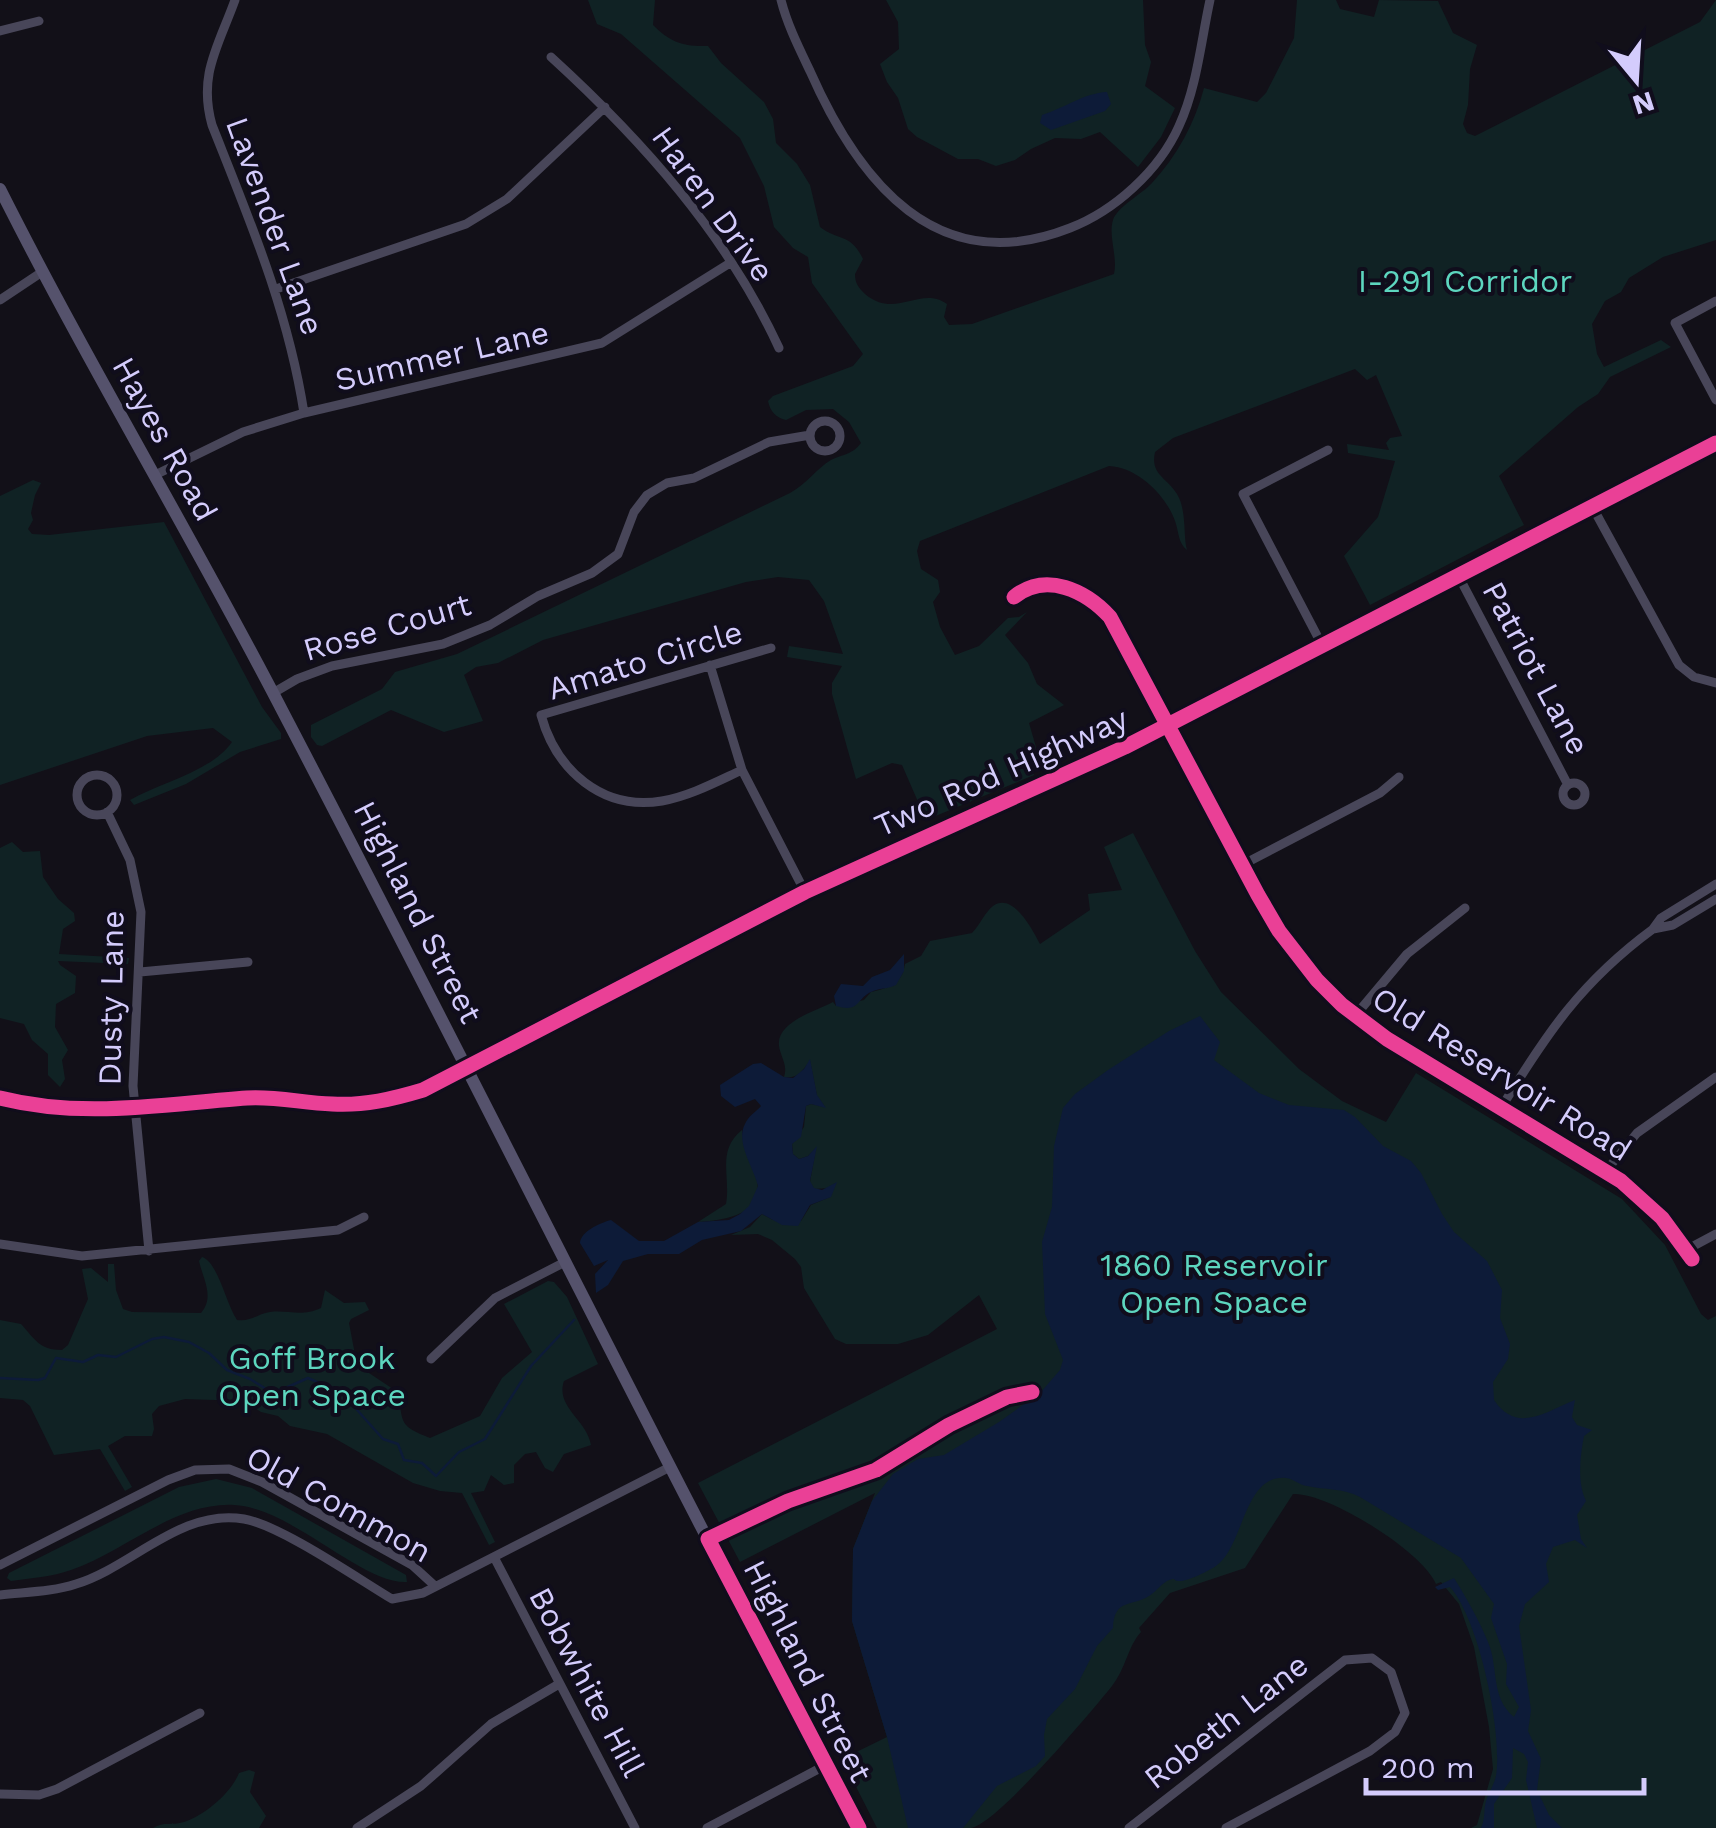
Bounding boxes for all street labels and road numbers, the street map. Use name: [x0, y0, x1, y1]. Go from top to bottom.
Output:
street label: Lavender Lane: [218, 112, 332, 340]
street label: Haren Drive: [644, 119, 782, 289]
street label: Summer Lane: [331, 313, 553, 399]
street label: Hayes Road: [104, 350, 226, 528]
street label: Patriot Lane: [1474, 575, 1598, 761]
street label: Rose Court: [299, 585, 475, 669]
street label: Amato Circle: [543, 612, 747, 708]
street label: Two Rod Highway: [868, 699, 1134, 845]
street label: Highland Street: [346, 795, 490, 1029]
street label: Dusty Lane: [90, 910, 132, 1086]
street label: Old Reservoir Road: [1366, 979, 1638, 1169]
street label: Old Common: [240, 1437, 438, 1571]
street label: Highland Street: [736, 1554, 880, 1788]
street label: Bobwhite Hill: [521, 1581, 653, 1783]
street label: Robeth Lane: [1136, 1645, 1316, 1797]

